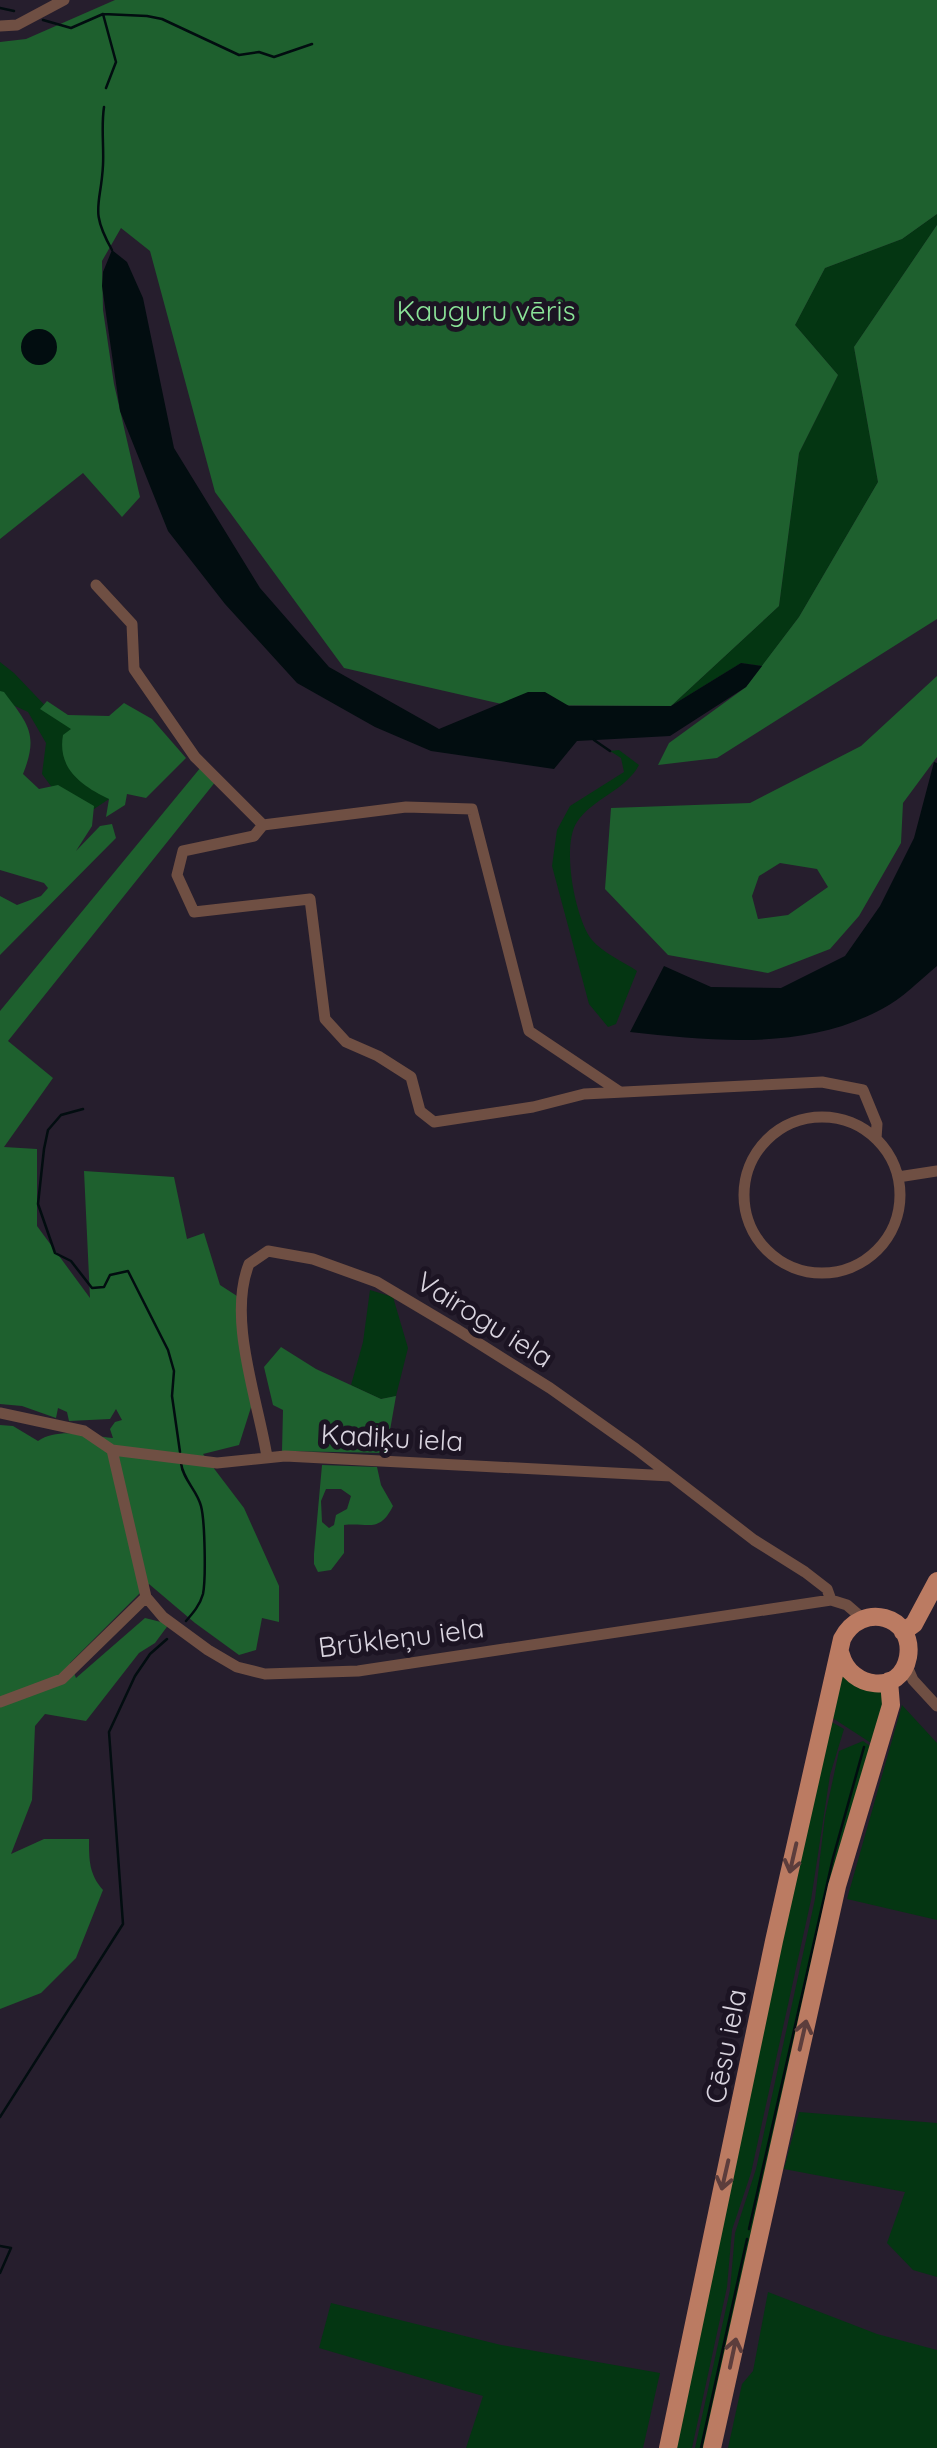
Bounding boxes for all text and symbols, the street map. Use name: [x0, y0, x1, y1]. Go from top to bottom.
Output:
park label: Kauguru vēris: [396, 293, 576, 328]
street label: Vairogu iela: [410, 1263, 560, 1375]
street label: Kadiķu iela: [320, 1416, 464, 1458]
street label: Brūkleņu iela: [316, 1609, 486, 1665]
one-way arrow: [783, 1841, 801, 1873]
street label: Cēsu iela: [697, 1986, 753, 2106]
one-way arrow: [795, 2020, 814, 2052]
one-way arrow: [715, 2158, 733, 2190]
one-way arrow: [724, 2338, 743, 2370]

